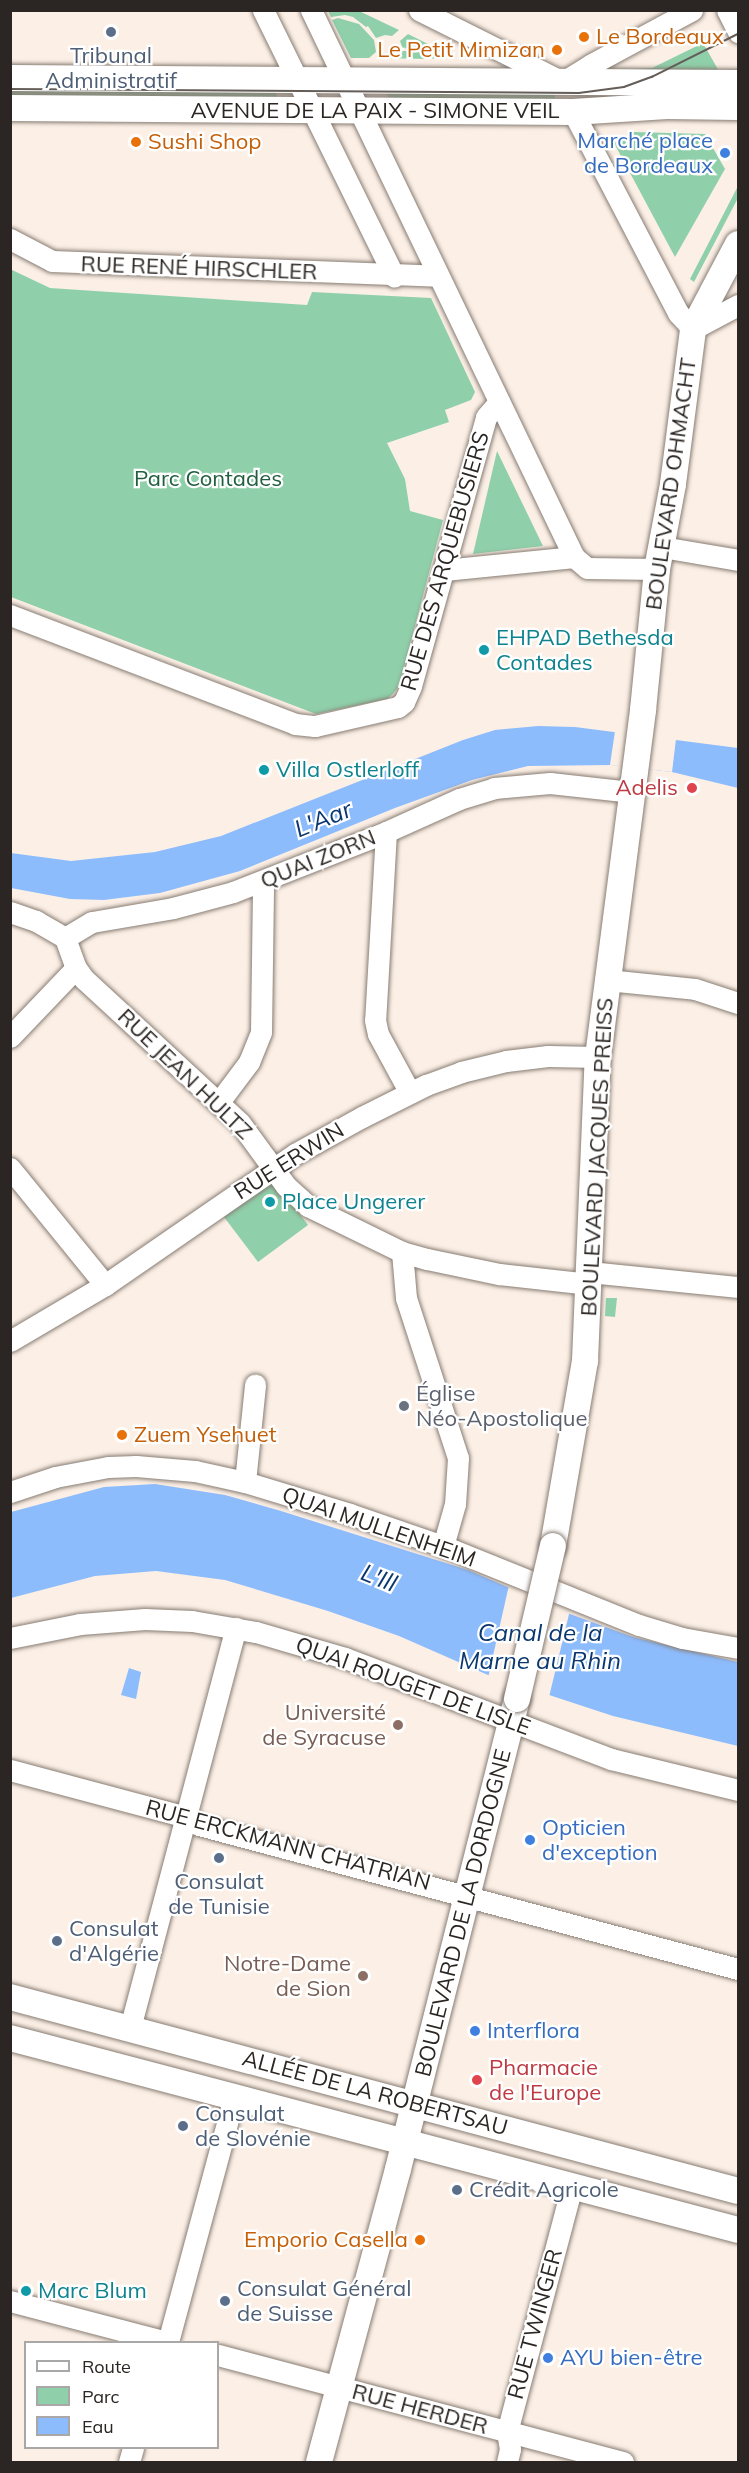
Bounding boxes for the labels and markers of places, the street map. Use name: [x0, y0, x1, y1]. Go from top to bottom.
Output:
place label: Le Bordeaux: [596, 24, 724, 50]
marker: Tribunal Administratif: [104, 25, 118, 39]
marker: Le Bordeaux: [577, 30, 591, 44]
place label: Le Petit Mimizan: [377, 37, 545, 63]
place label: Tribunal Administratif: [45, 42, 177, 94]
marker: Le Petit Mimizan: [550, 43, 564, 57]
place label: Marché place de Bordeaux: [577, 127, 713, 178]
place label: Sushi Shop: [148, 129, 262, 155]
marker: Sushi Shop: [129, 135, 143, 149]
marker: Marché place de Bordeaux: [718, 146, 732, 160]
place label: EHPAD Bethesda Contades: [496, 624, 674, 676]
marker: EHPAD Bethesda Contades: [477, 643, 491, 657]
place label: Villa Ostlerloff: [276, 757, 419, 783]
marker: Villa Ostlerloff: [257, 763, 271, 777]
place label: Adelis: [615, 775, 678, 801]
marker: Adelis: [683, 779, 701, 797]
place label: Place Ungerer: [282, 1189, 425, 1215]
marker: Place Ungerer: [263, 1195, 277, 1209]
place label: Église Néo-Apostolique: [416, 1380, 588, 1432]
marker: Église Néo-Apostolique: [397, 1399, 411, 1413]
place label: Zuem Ysehuet: [134, 1422, 276, 1448]
marker: Zuem Ysehuet: [115, 1428, 129, 1442]
place label: Université de Syracuse: [262, 1699, 386, 1750]
marker: Université de Syracuse: [391, 1718, 405, 1732]
place label: Opticien d'exception: [542, 1814, 658, 1866]
marker: Opticien d'exception: [523, 1833, 537, 1847]
marker: Consulat de Tunisie: [212, 1851, 226, 1865]
place label: Consulat de Tunisie: [168, 1868, 270, 1920]
place label: Consulat d'Algérie: [69, 1915, 159, 1966]
marker: Consulat d'Algérie: [50, 1934, 64, 1948]
place label: Notre-Dame de Sion: [224, 1950, 351, 2002]
marker: Notre-Dame de Sion: [356, 1969, 370, 1983]
place label: Interflora: [487, 2018, 580, 2044]
marker: Interflora: [468, 2024, 482, 2038]
place label: Pharmacie de l'Europe: [489, 2054, 601, 2106]
marker: Pharmacie de l'Europe: [470, 2073, 484, 2087]
place label: Consulat de Slovénie: [195, 2100, 311, 2152]
marker: Consulat de Slovénie: [176, 2119, 190, 2133]
place label: Crédit Agricole: [469, 2177, 619, 2203]
marker: Crédit Agricole: [450, 2183, 464, 2197]
place label: Emporio Casella: [244, 2227, 408, 2253]
marker: Emporio Casella: [413, 2233, 427, 2247]
place label: Consulat Général de Suisse: [237, 2275, 411, 2326]
place label: Marc Blum: [38, 2278, 147, 2304]
marker: Marc Blum: [19, 2284, 33, 2298]
marker: Consulat Général de Suisse: [218, 2294, 232, 2308]
place label: AYU bien-être: [560, 2345, 702, 2371]
marker: AYU bien-être: [541, 2351, 555, 2365]

